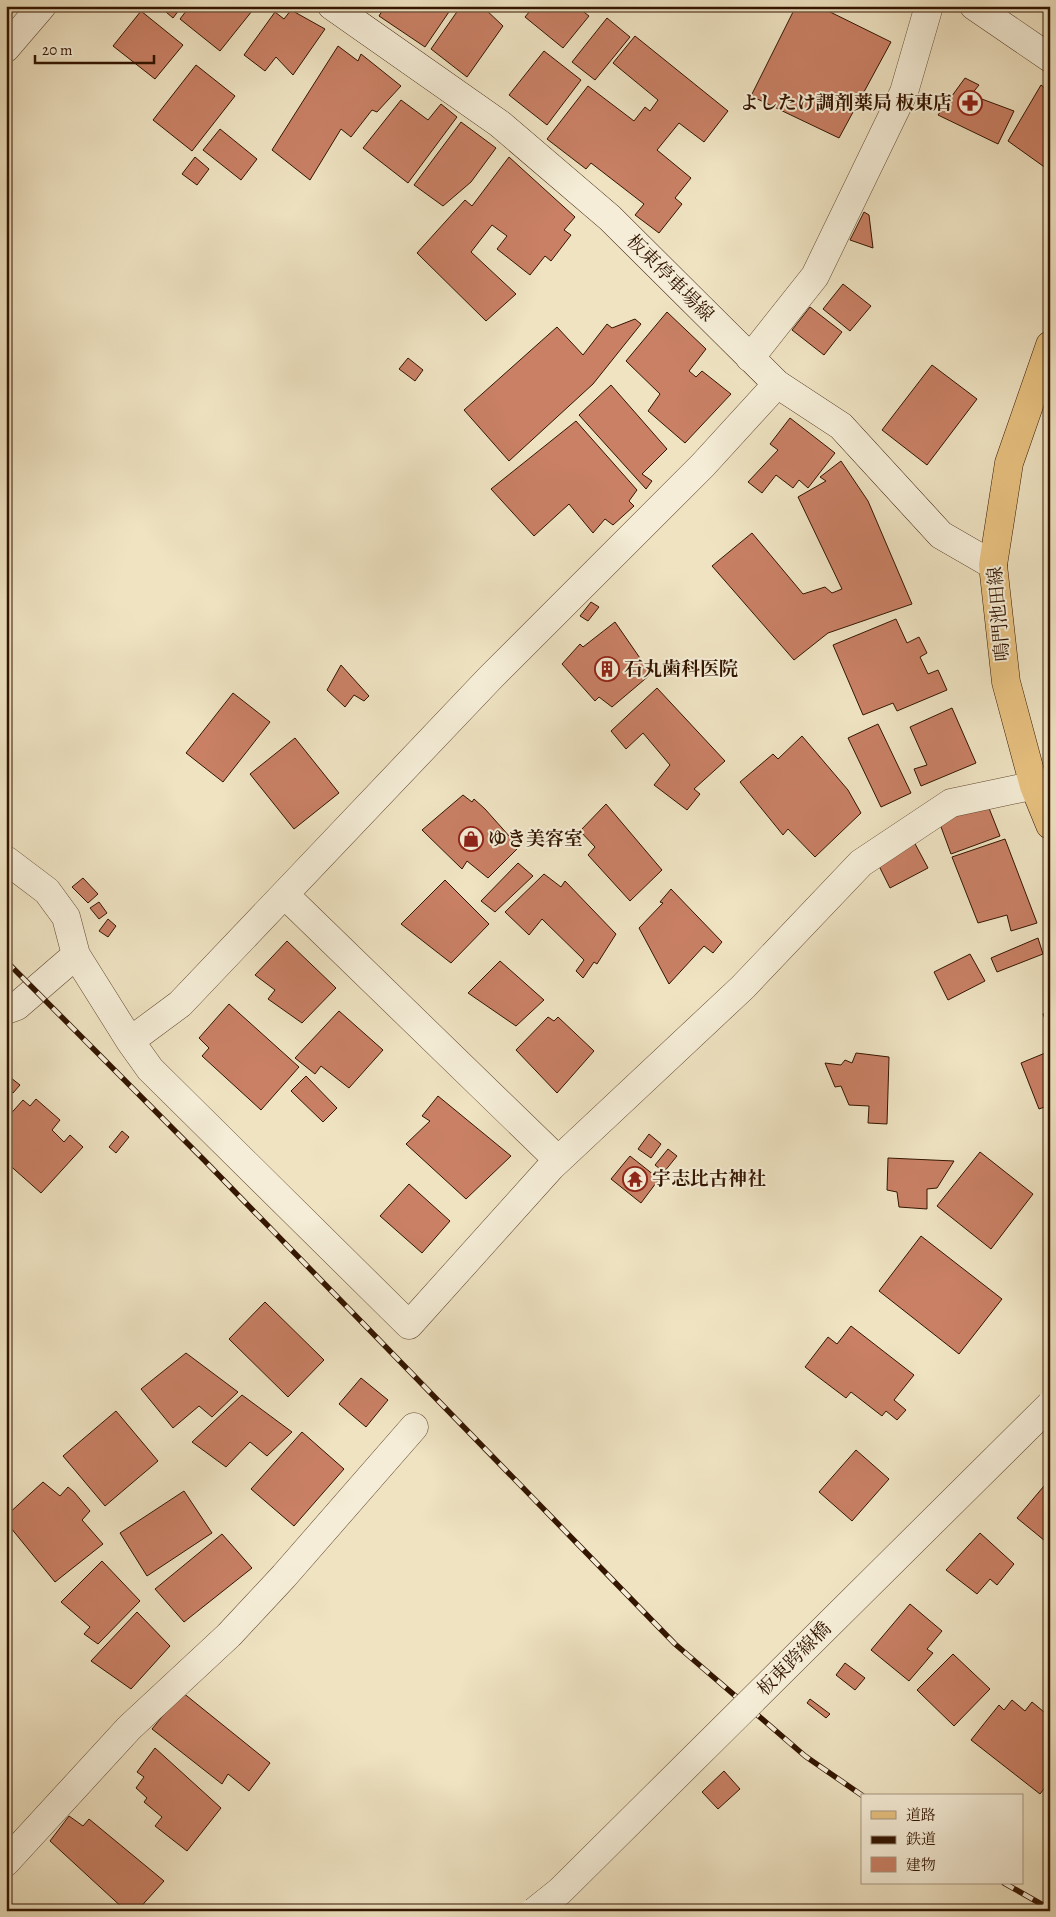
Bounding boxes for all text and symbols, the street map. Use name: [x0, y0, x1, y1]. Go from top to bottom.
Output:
scale bar: [35, 32, 154, 64]
text: 20 m: [42, 40, 73, 60]
place label: よしたけ調剤薬局 板東店: [740, 90, 952, 116]
pharmacy icon: よしたけ調剤薬局 板東店: [957, 90, 983, 116]
street label: 板東停車場線: [620, 228, 720, 328]
street label: 鳴門池田線: [982, 566, 1016, 662]
building icon: 石丸歯科医院: [594, 656, 620, 682]
place label: 石丸歯科医院: [624, 656, 738, 682]
shop icon: ゆき美容室: [458, 826, 484, 852]
place label: ゆき美容室: [488, 826, 583, 852]
temple icon: 宇志比古神社: [622, 1166, 648, 1192]
place label: 宇志比古神社: [652, 1166, 766, 1192]
street label: 板東跨線橋: [751, 1616, 837, 1702]
legend: [861, 1794, 1024, 1884]
text: 道路: [906, 1805, 936, 1825]
text: 鉄道: [906, 1829, 936, 1849]
text: 建物: [906, 1855, 936, 1875]

